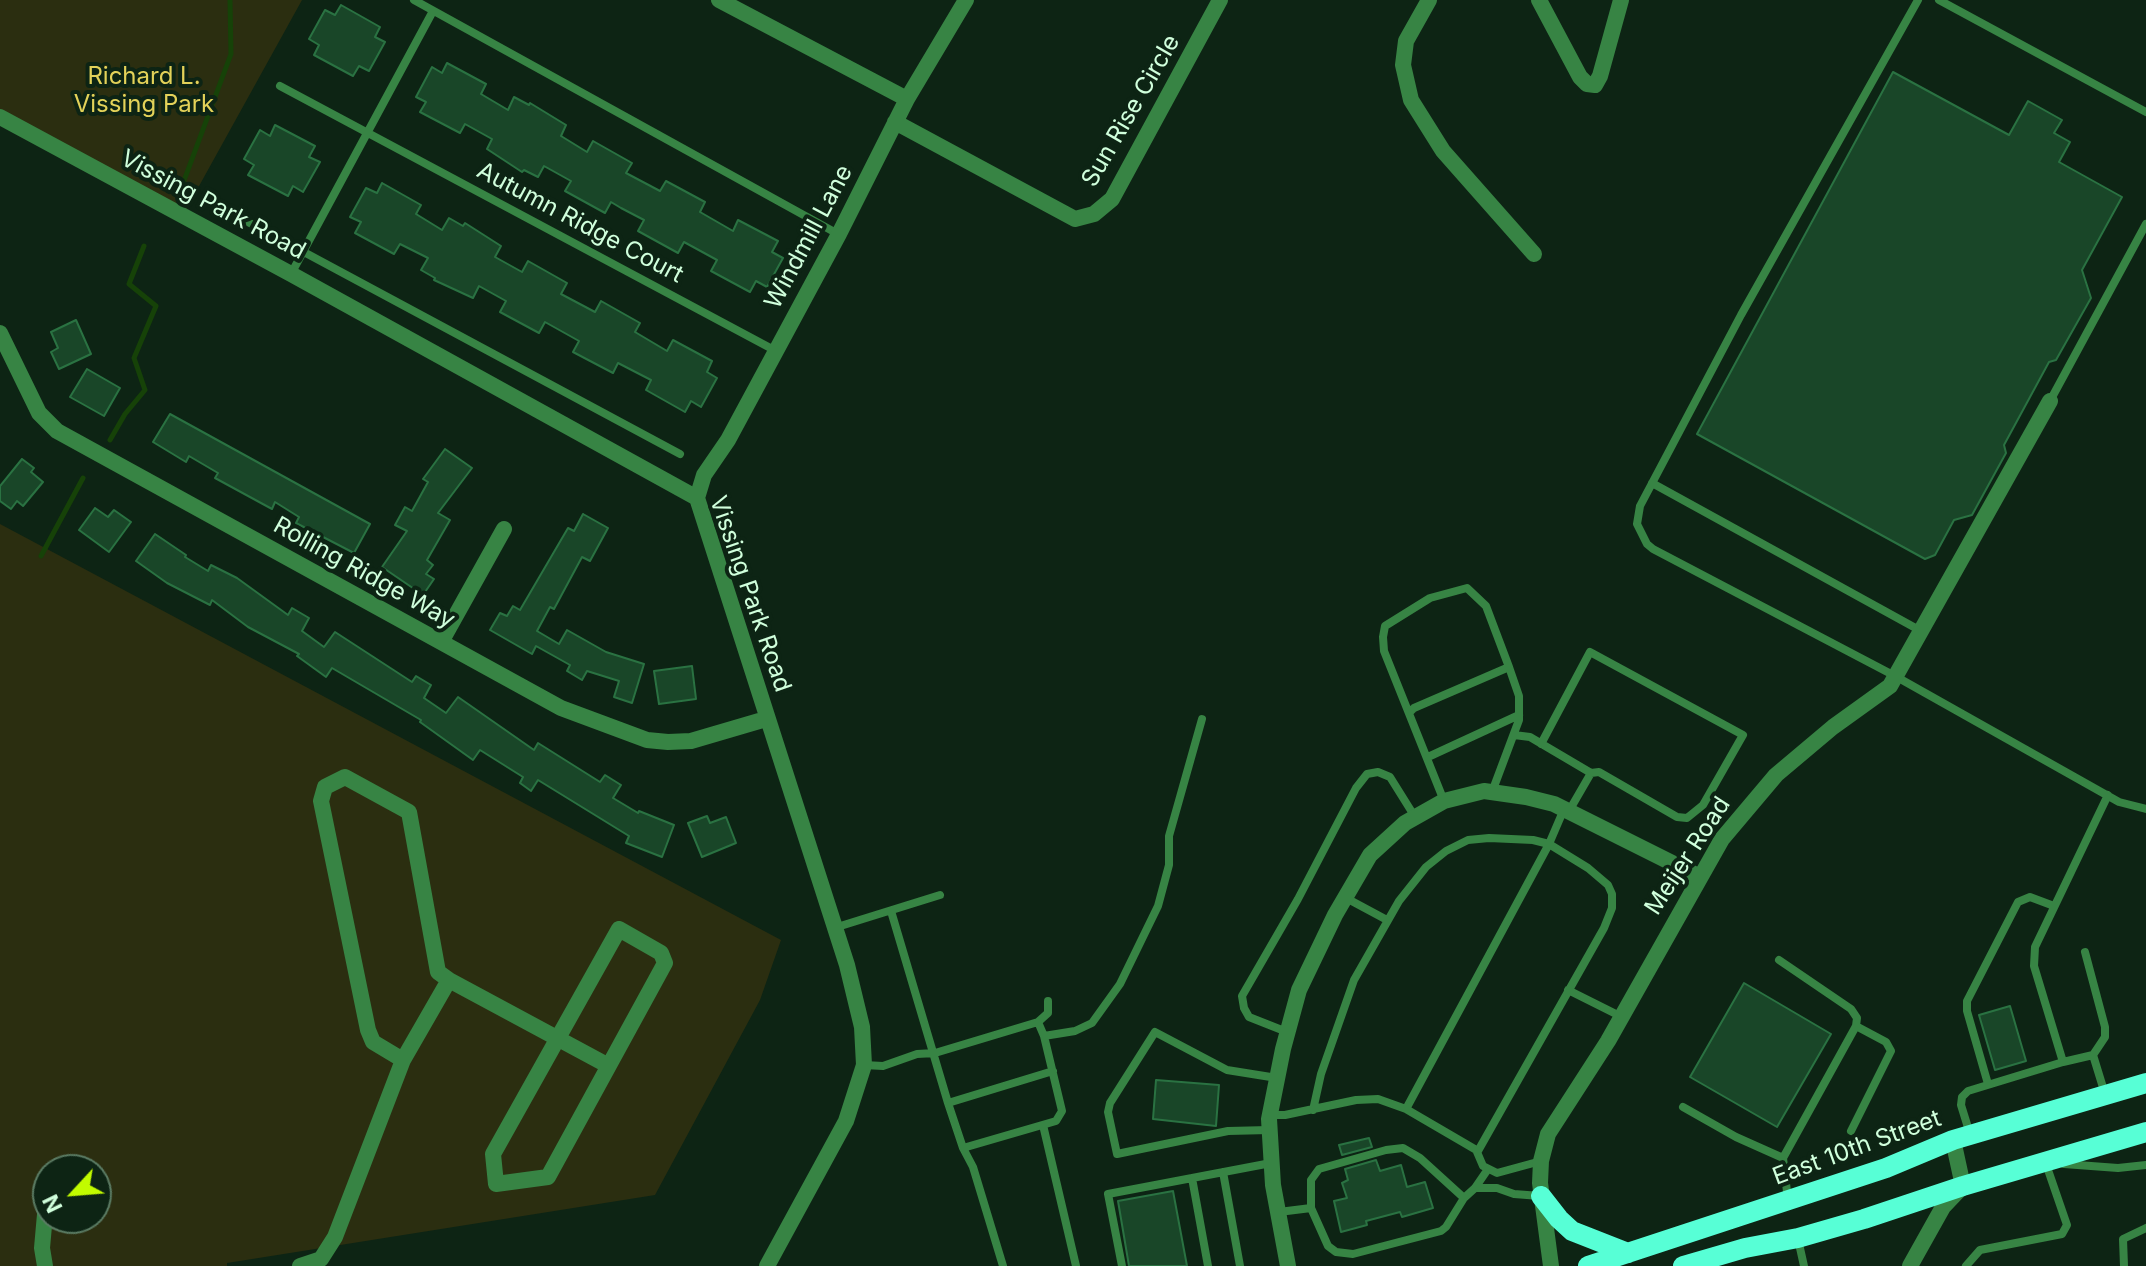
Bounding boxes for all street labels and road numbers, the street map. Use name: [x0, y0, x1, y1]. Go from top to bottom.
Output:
street label: Sun Rise Circle: [1076, 30, 1186, 192]
street label: Vissing Park Road: [116, 144, 310, 266]
street label: Autumn Ridge Court: [472, 156, 688, 290]
street label: Windmill Lane: [759, 160, 859, 314]
street label: Vissing Park Road: [703, 492, 797, 696]
street label: Rolling Ridge Way: [268, 511, 460, 635]
street label: Meijer Road: [1639, 792, 1737, 920]
street label: East 10th Street: [1769, 1104, 1945, 1192]

